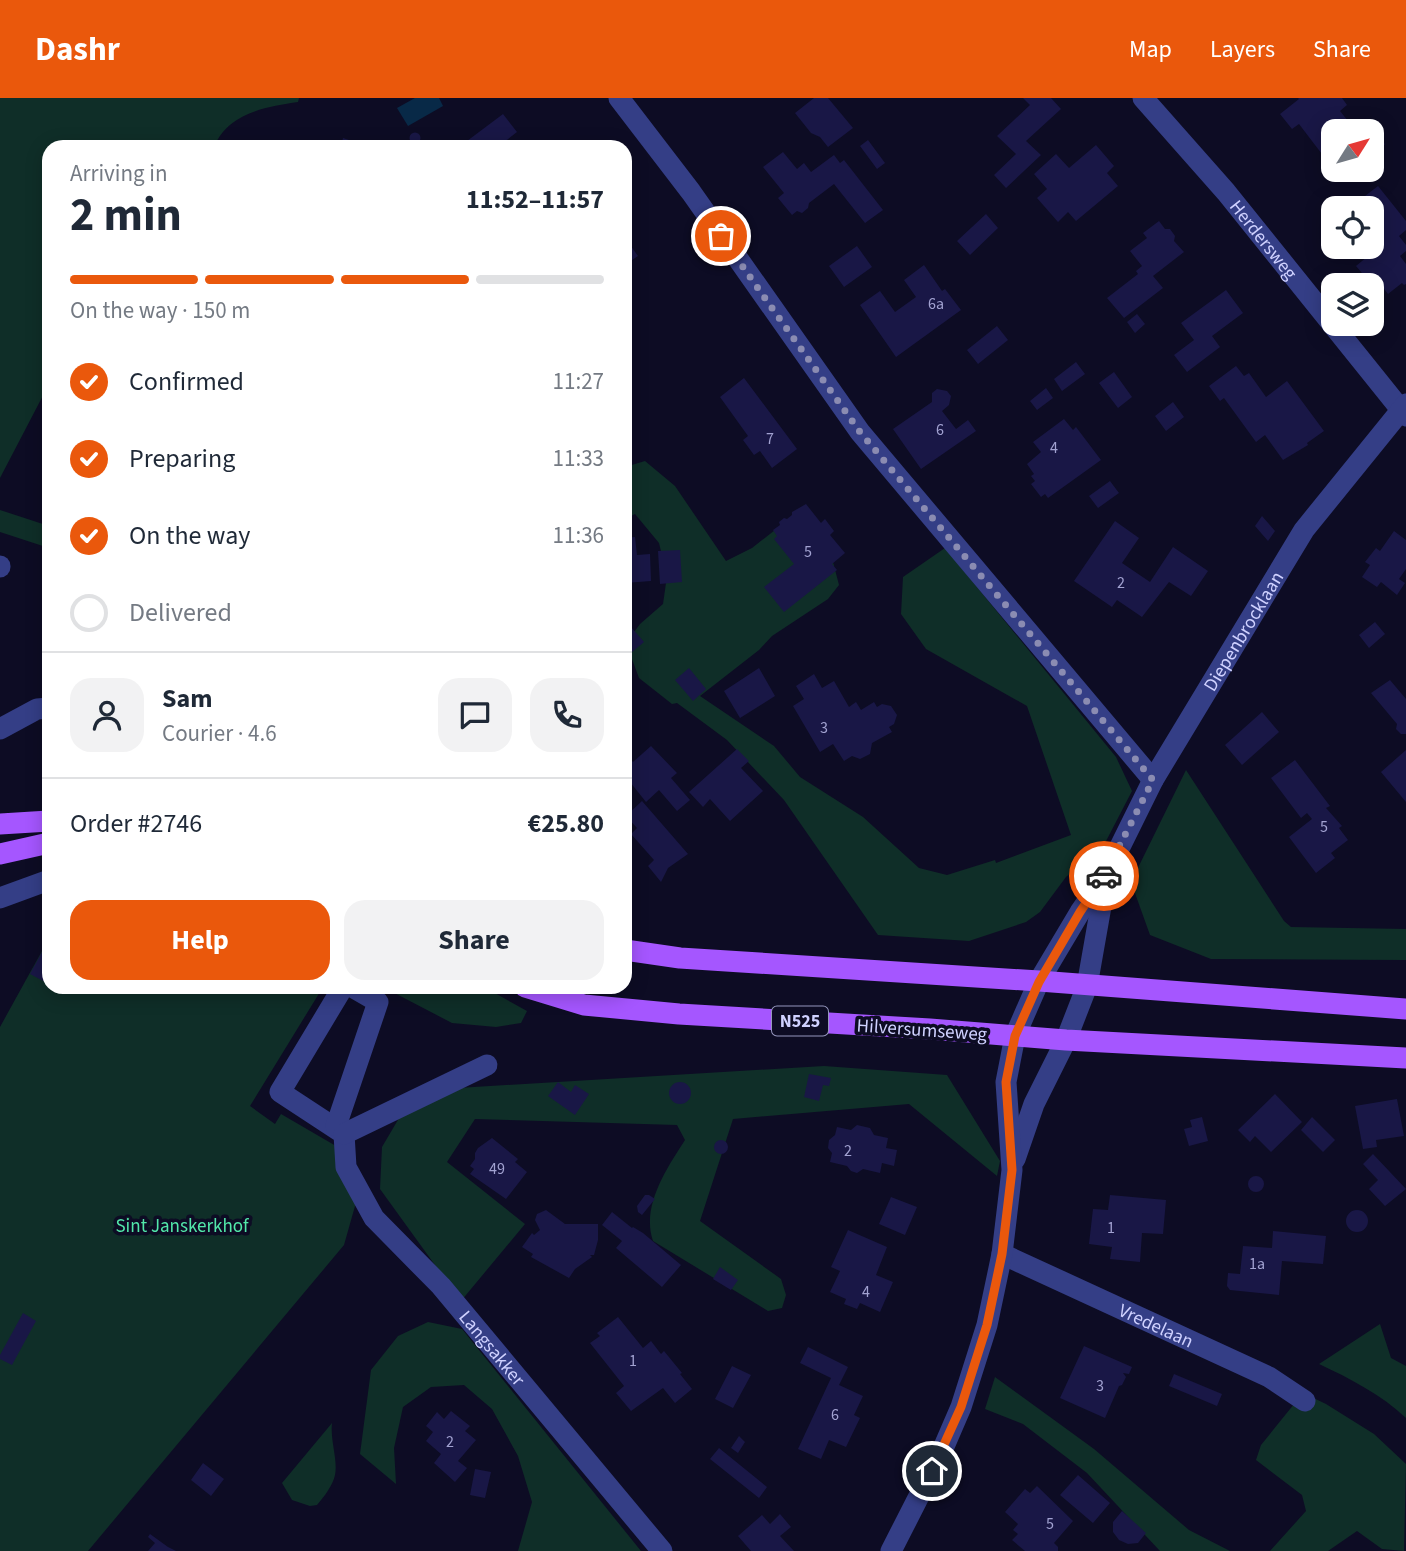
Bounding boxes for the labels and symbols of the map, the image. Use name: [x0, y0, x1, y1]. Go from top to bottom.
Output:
north arrow: [1321, 119, 1384, 182]
street label: Herdersweg: [1222, 195, 1303, 286]
pin: [691, 206, 751, 266]
house number: 6a: [928, 293, 944, 315]
house number: 6: [936, 419, 944, 441]
house number: 7: [766, 428, 774, 450]
house number: 4: [1050, 437, 1058, 459]
house number: 5: [804, 541, 812, 563]
street label: Diepenbrocklaan: [1198, 567, 1291, 697]
house number: 2: [1117, 572, 1125, 594]
house number: 3: [820, 717, 828, 739]
house number: 5: [1320, 816, 1328, 838]
courier: [1069, 841, 1139, 911]
road number: N525: [772, 1006, 828, 1036]
street label: Hilversumseweg: [856, 1012, 988, 1049]
house number: 2: [844, 1140, 852, 1162]
house number: 49: [489, 1158, 505, 1180]
park label: Sint Janskerkhof: [115, 1213, 250, 1240]
house number: 1: [1107, 1217, 1115, 1239]
house number: 1a: [1249, 1253, 1265, 1275]
house number: 4: [862, 1281, 870, 1303]
street label: Vredelaan: [1114, 1298, 1198, 1355]
street label: Langsakker: [452, 1305, 531, 1392]
house number: 1: [629, 1350, 637, 1372]
house number: 3: [1096, 1375, 1104, 1397]
house number: 6: [831, 1404, 839, 1426]
house number: 2: [446, 1431, 454, 1453]
pin: [902, 1441, 962, 1501]
house number: 5: [1046, 1513, 1054, 1535]

